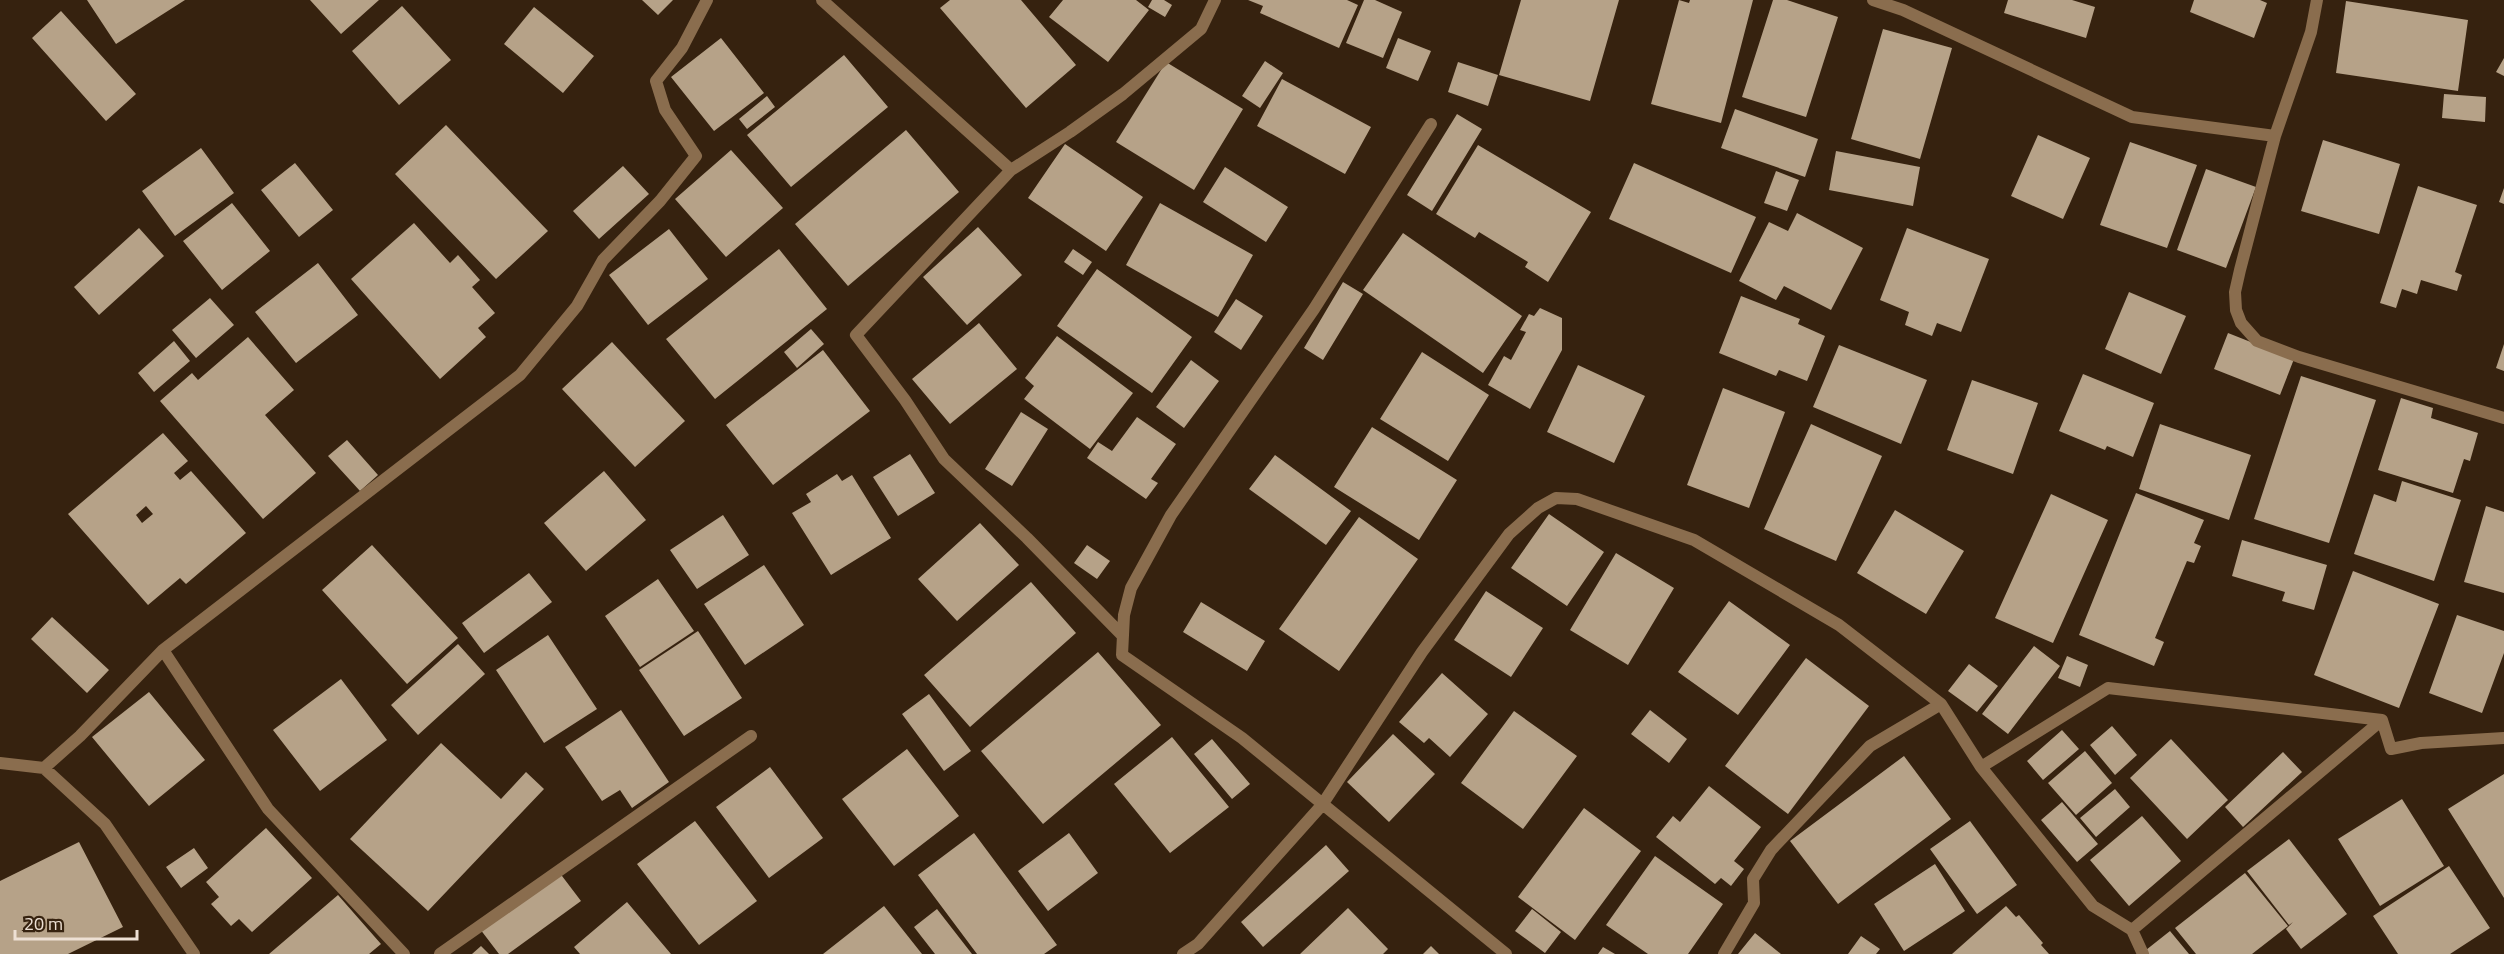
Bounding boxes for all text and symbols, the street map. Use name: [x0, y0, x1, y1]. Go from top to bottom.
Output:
scale bar: [15, 903, 136, 941]
text: 20 m: [24, 910, 63, 937]

